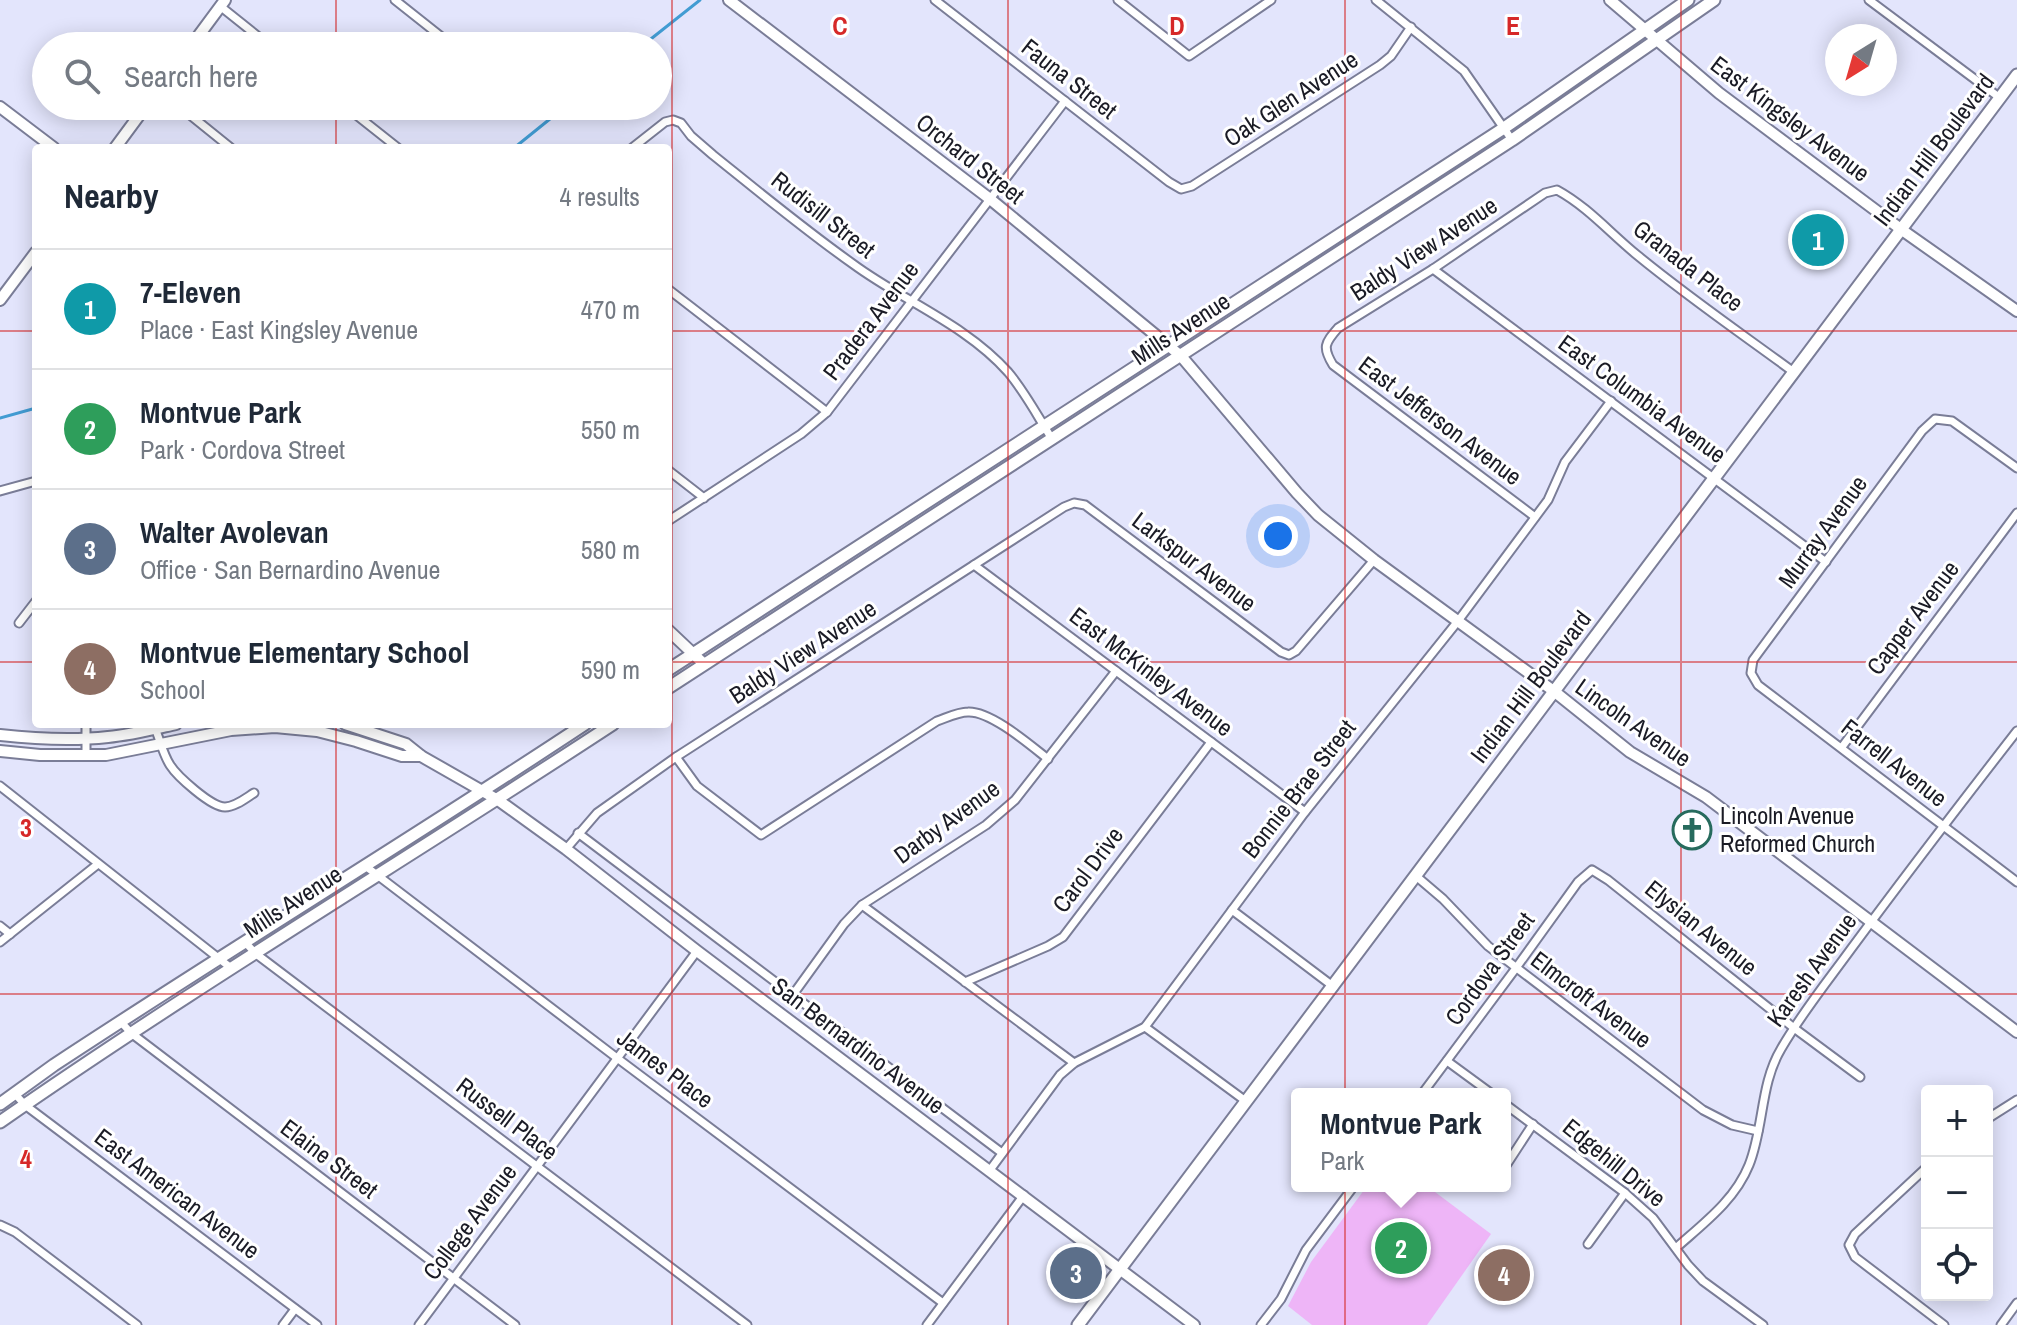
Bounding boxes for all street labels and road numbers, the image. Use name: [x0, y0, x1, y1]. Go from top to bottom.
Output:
street label: Fauna Street: [1015, 31, 1124, 126]
street label: Oak Glen Avenue: [1217, 43, 1364, 154]
street label: East Kingsley Avenue: [1705, 48, 1877, 188]
street label: Indian Hill Boulevard: [1865, 67, 2001, 232]
street label: Orchard Street: [910, 106, 1032, 211]
street label: Rudisill Street: [765, 164, 883, 265]
street label: Baldy View Avenue: [1344, 189, 1503, 308]
street label: Granada Place: [1627, 212, 1750, 318]
street label: Pradera Avenue: [815, 255, 925, 386]
street label: Mills Avenue: [1125, 284, 1236, 372]
street label: East Columbia Avenue: [1552, 327, 1733, 470]
street label: East Jefferson Avenue: [1353, 348, 1529, 492]
street label: Murray Avenue: [1770, 469, 1874, 594]
street label: Larkspur Avenue: [1126, 504, 1263, 618]
street label: Capper Avenue: [1859, 554, 1966, 681]
street label: Baldy View Avenue: [723, 592, 882, 711]
street label: East McKinley Avenue: [1063, 599, 1240, 743]
street label: Indian Hill Boulevard: [1462, 604, 1598, 769]
street label: Lincoln Avenue: [1569, 671, 1698, 774]
street label: Farrell Avenue: [1835, 711, 1954, 813]
street label: Bonnie Brae Street: [1234, 712, 1363, 864]
street label: Darby Avenue: [887, 772, 1006, 870]
street label: Carol Drive: [1044, 820, 1130, 919]
street label: Mills Avenue: [237, 857, 348, 945]
street label: Elysian Avenue: [1639, 872, 1764, 982]
street label: Cordova Street: [1437, 905, 1541, 1031]
street label: Karesh Avenue: [1759, 906, 1863, 1033]
street label: Elmcroft Avenue: [1525, 943, 1658, 1055]
street label: San Bernardino Avenue: [766, 970, 952, 1121]
street label: James Place: [611, 1022, 720, 1115]
street label: Russell Place: [450, 1070, 565, 1167]
street label: Elaine Street: [275, 1111, 385, 1206]
street label: Edgehill Drive: [1557, 1111, 1673, 1214]
street label: East American Avenue: [89, 1121, 267, 1266]
street label: College Avenue: [415, 1157, 523, 1286]

